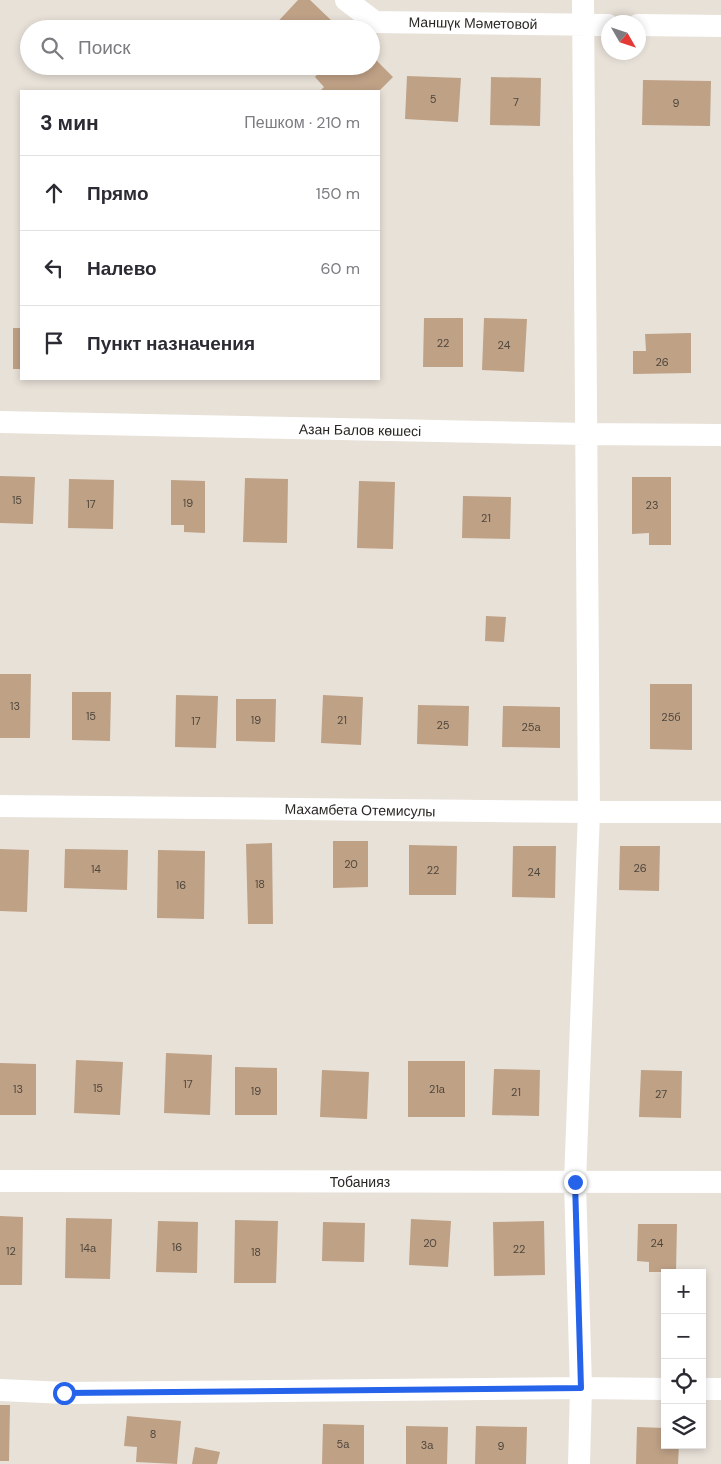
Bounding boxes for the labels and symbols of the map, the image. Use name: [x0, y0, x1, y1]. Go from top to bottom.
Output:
street label: Маншүк Мәметовой: [408, 13, 538, 33]
north arrow: [601, 15, 646, 60]
house number: 5: [430, 92, 437, 106]
house number: 7: [513, 95, 519, 109]
house number: 9: [673, 96, 680, 110]
house number: 22: [437, 336, 449, 350]
house number: 24: [498, 338, 511, 352]
house number: 26: [655, 355, 669, 369]
street label: Азан Балов көшесі: [299, 420, 421, 440]
house number: 15: [12, 493, 22, 507]
house number: 19: [183, 496, 193, 510]
house number: 17: [86, 497, 96, 511]
house number: 23: [646, 498, 658, 512]
house number: 21: [481, 511, 491, 525]
house number: 13: [10, 699, 20, 713]
house number: 15: [86, 709, 96, 723]
house number: 25б: [661, 710, 681, 724]
house number: 19: [251, 713, 261, 727]
house number: 21: [337, 713, 347, 727]
house number: 17: [191, 714, 201, 728]
house number: 25: [436, 718, 450, 732]
house number: 25а: [521, 720, 541, 734]
street label: Махамбета Отемисулы: [284, 800, 436, 820]
house number: 20: [344, 857, 358, 871]
house number: 26: [633, 861, 647, 875]
house number: 14: [91, 862, 101, 876]
house number: 22: [427, 863, 439, 877]
house number: 24: [528, 865, 541, 879]
house number: 18: [255, 877, 265, 891]
house number: 16: [176, 878, 186, 892]
house number: 17: [183, 1077, 193, 1091]
house number: 15: [93, 1081, 103, 1095]
house number: 13: [13, 1082, 23, 1096]
house number: 21а: [429, 1082, 446, 1096]
house number: 19: [251, 1084, 261, 1098]
house number: 21: [511, 1085, 521, 1099]
house number: 27: [655, 1087, 667, 1101]
route end: [564, 1171, 587, 1194]
street label: Тобанияз: [330, 1173, 390, 1191]
house number: 20: [423, 1236, 437, 1250]
house number: 24: [651, 1236, 664, 1250]
house number: 16: [172, 1240, 182, 1254]
house number: 14а: [80, 1241, 97, 1255]
house number: 22: [513, 1242, 525, 1256]
house number: 12: [6, 1244, 16, 1258]
house number: 18: [251, 1245, 261, 1259]
route start: [53, 1382, 76, 1405]
house number: 8: [150, 1427, 156, 1441]
house number: 5а: [337, 1437, 350, 1451]
house number: 3а: [421, 1438, 434, 1452]
house number: 9: [498, 1439, 505, 1453]

